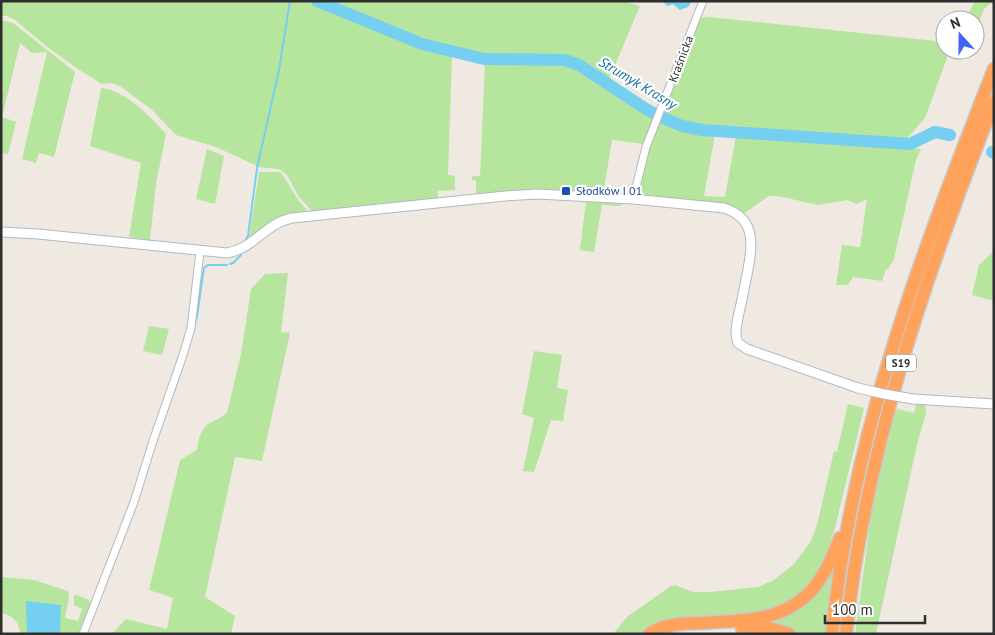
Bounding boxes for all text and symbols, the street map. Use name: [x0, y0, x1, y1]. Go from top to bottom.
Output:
north arrow: [935, 10, 985, 60]
text: N: [948, 13, 963, 33]
street label: Kraśnicka: [665, 33, 696, 84]
water label: Strumyk Krasny: [596, 53, 681, 114]
place label: Słodków I 01: [576, 183, 642, 198]
marker: Słodków I 01: [560, 185, 572, 197]
road number: S19: [886, 354, 916, 372]
scale bar: [825, 592, 925, 624]
text: 100 m: [832, 600, 873, 619]

